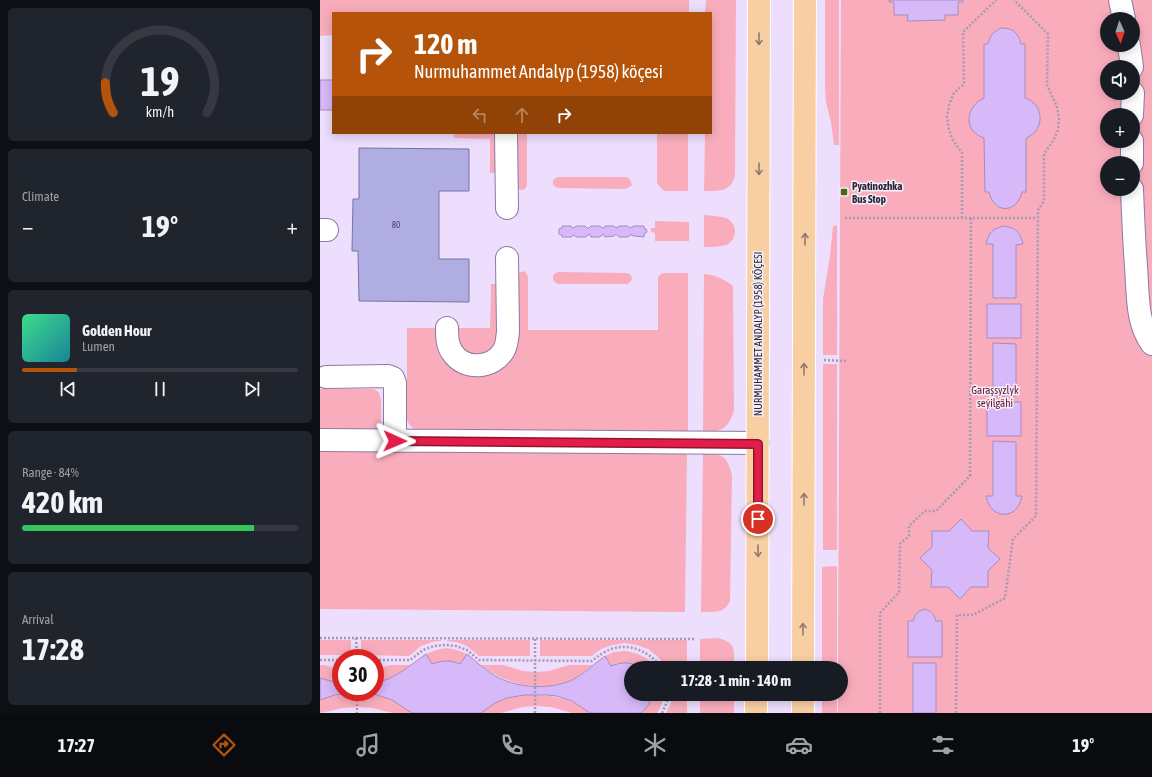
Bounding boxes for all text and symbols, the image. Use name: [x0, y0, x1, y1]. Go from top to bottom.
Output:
north arrow: [1100, 12, 1140, 52]
map controls: [1100, 12, 1140, 196]
icon: right: [348, 28, 400, 80]
text: 120 m: [414, 28, 477, 60]
one-way arrow: [755, 32, 763, 45]
text: 19: [140, 56, 180, 104]
button: sound: [1100, 60, 1140, 100]
text: Nurmuhammet Andalyp (1958) köçesi: [414, 61, 663, 82]
text: km/h: [146, 103, 174, 119]
icon: left: [469, 104, 491, 126]
icon: ahead: [511, 104, 533, 126]
icon: right: [553, 104, 575, 126]
button: +: [1100, 108, 1140, 148]
button: −: [1100, 156, 1140, 196]
one-way arrow: [755, 162, 763, 175]
place label: Pyatinozhka Bus Stop: [852, 180, 902, 205]
marker: Pyatinozhka Bus Stop: [839, 187, 849, 197]
text: Climate: [22, 189, 59, 204]
text: 19°: [142, 209, 178, 243]
text: −: [22, 213, 33, 239]
text: +: [287, 213, 298, 239]
house number: 80: [392, 220, 400, 230]
one-way arrow: [801, 233, 809, 246]
street label: NURMUHAMMET ANDALYP (1958) KÖÇESI: [752, 252, 764, 416]
text: Golden Hour: [82, 322, 152, 339]
text: Lumen: [82, 339, 115, 354]
one-way arrow: [800, 363, 808, 376]
icon: previous: [57, 378, 79, 400]
icon: pause: [149, 378, 171, 400]
icon: next: [241, 378, 263, 400]
park label: Garaşsyzlyk seýilgähi: [971, 384, 1019, 409]
position arrow: [374, 420, 416, 462]
text: Range · 84%: [22, 465, 79, 480]
text: 420 km: [22, 485, 103, 519]
one-way arrow: [800, 493, 808, 506]
pin: [741, 502, 775, 536]
icon: arrive: [747, 508, 769, 530]
one-way arrow: [754, 544, 762, 557]
text: Arrival: [22, 612, 54, 627]
one-way arrow: [799, 623, 807, 636]
text: 17:28: [22, 632, 84, 666]
speed limit sign: 30: [332, 649, 384, 701]
text: 17:28 · 1 min · 140 m: [681, 672, 791, 689]
icon: directions: [210, 731, 238, 759]
icon: music: [354, 731, 382, 759]
icon: phone: [498, 731, 526, 759]
icon: climate: [641, 731, 669, 759]
icon: car: [785, 731, 813, 759]
icon: filters: [929, 731, 957, 759]
text: 17:27: [58, 735, 95, 756]
text: 19°: [1072, 735, 1094, 756]

